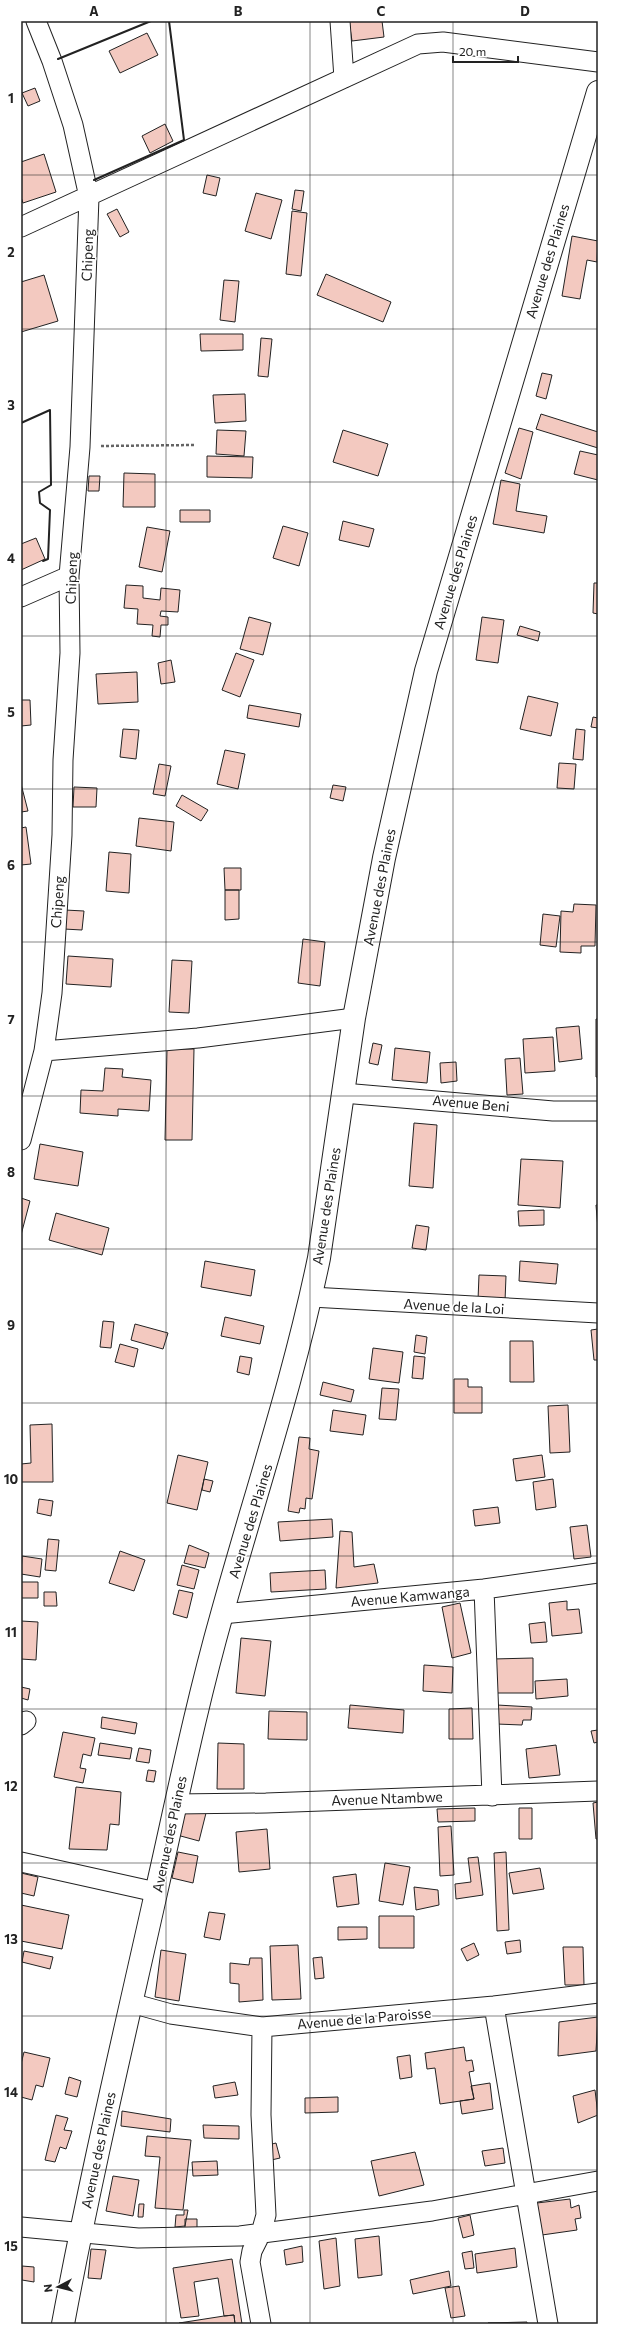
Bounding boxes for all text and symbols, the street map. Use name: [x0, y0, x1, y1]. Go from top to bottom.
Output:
text: A: [89, 3, 99, 19]
text: B: [234, 3, 243, 19]
text: C: [377, 3, 386, 19]
text: D: [520, 3, 530, 19]
scale bar: [453, 38, 518, 64]
text: 20 m: [459, 44, 486, 58]
text: 1: [8, 90, 14, 106]
street label: Avenue des Plaines: [521, 202, 573, 320]
street label: Chipeng: [78, 228, 96, 282]
text: 2: [7, 244, 15, 260]
text: 3: [7, 397, 15, 413]
street label: Avenue des Plaines: [429, 513, 481, 631]
text: 4: [7, 550, 15, 566]
street label: Chipeng: [62, 551, 80, 605]
text: 5: [7, 704, 15, 720]
street label: Avenue des Plaines: [359, 827, 399, 947]
text: 6: [7, 857, 15, 873]
street label: Chipeng: [47, 875, 67, 929]
text: 7: [7, 1011, 15, 1027]
street label: Avenue Beni: [432, 1091, 510, 1115]
street label: Avenue des Plaines: [308, 1146, 344, 1266]
text: 8: [7, 1164, 15, 1180]
street label: Avenue de la Loi: [403, 1295, 505, 1317]
text: 9: [7, 1317, 15, 1333]
street label: Avenue des Plaines: [224, 1462, 276, 1580]
text: 10: [4, 1471, 19, 1487]
street label: Avenue Kamwanga: [350, 1582, 470, 1610]
text: 11: [5, 1624, 17, 1640]
street label: Avenue des Plaines: [148, 1774, 190, 1894]
text: 12: [4, 1778, 18, 1794]
street label: Avenue Ntambwe: [331, 1788, 443, 1808]
text: 13: [4, 1931, 18, 1947]
street label: Avenue de la Paroisse: [296, 2004, 432, 2032]
text: 14: [4, 2084, 18, 2100]
street label: Avenue des Plaines: [77, 2090, 119, 2210]
text: 15: [4, 2238, 18, 2254]
north arrow: [38, 2267, 78, 2307]
text: N: [41, 2283, 55, 2293]

